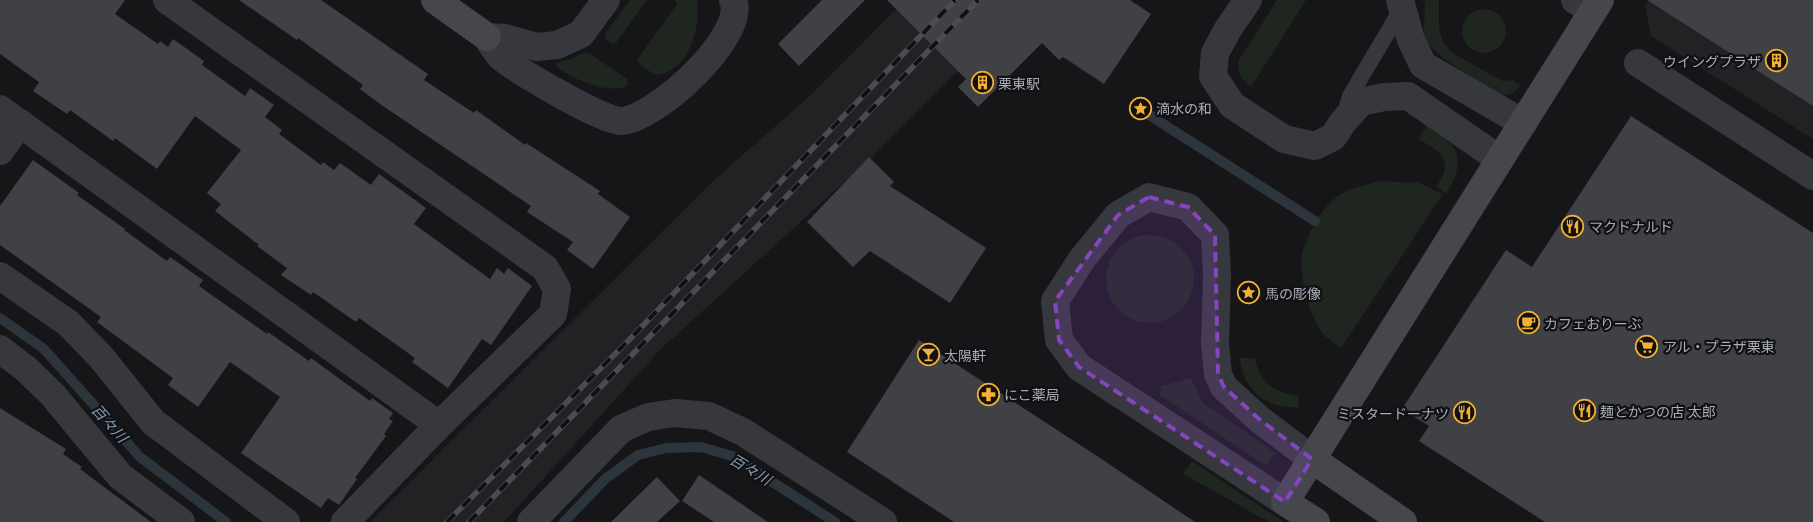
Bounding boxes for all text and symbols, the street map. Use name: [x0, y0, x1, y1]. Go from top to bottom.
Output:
building icon: ウイングプラザ: [1765, 49, 1789, 73]
place label: ウイングプラザ: [1663, 52, 1761, 71]
building icon: 栗東駅: [970, 71, 994, 95]
place label: 栗東駅: [998, 74, 1040, 93]
place icon: 滴水の和: [1128, 96, 1152, 120]
place label: 滴水の和: [1156, 99, 1212, 118]
restaurant icon: マクドナルド: [1561, 214, 1585, 238]
place label: マクドナルド: [1589, 217, 1673, 236]
place icon: 馬の彫像: [1237, 281, 1261, 305]
place label: 馬の彫像: [1265, 284, 1321, 303]
cafe icon: カフェおりーぶ: [1516, 311, 1540, 335]
place label: カフェおりーぶ: [1544, 314, 1641, 333]
supermarket icon: アル・プラザ栗東: [1635, 334, 1659, 358]
place label: アル・プラザ栗東: [1663, 337, 1775, 356]
bar icon: 太陽軒: [916, 343, 940, 367]
place label: 太陽軒: [944, 346, 986, 365]
pharmacy icon: にこ薬局: [976, 382, 1000, 406]
place label: にこ薬局: [1004, 385, 1060, 404]
restaurant icon: 麺とかつの店 太郎: [1572, 399, 1596, 423]
water label: 百々川: [88, 400, 134, 448]
restaurant icon: ミスタードーナツ: [1453, 401, 1477, 425]
place label: 麺とかつの店 太郎: [1600, 402, 1716, 421]
place label: ミスタードーナツ: [1337, 404, 1449, 423]
water label: 百々川: [727, 449, 777, 490]

